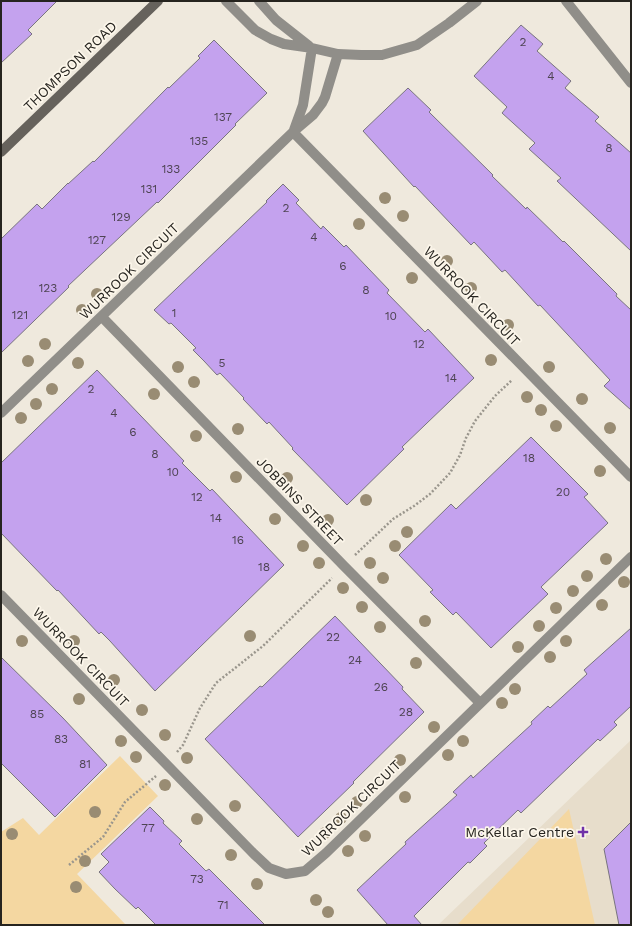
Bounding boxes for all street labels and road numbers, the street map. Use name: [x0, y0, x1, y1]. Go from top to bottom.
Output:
street label: THOMPSON ROAD: [20, 18, 120, 114]
street label: WURROOK CIRCUIT: [76, 219, 182, 323]
street label: WURROOK CIRCUIT: [420, 243, 524, 349]
street label: JOBBINS STREET: [253, 453, 347, 549]
street label: WURROOK CIRCUIT: [29, 604, 133, 710]
street label: WURROOK CIRCUIT: [298, 756, 404, 860]

